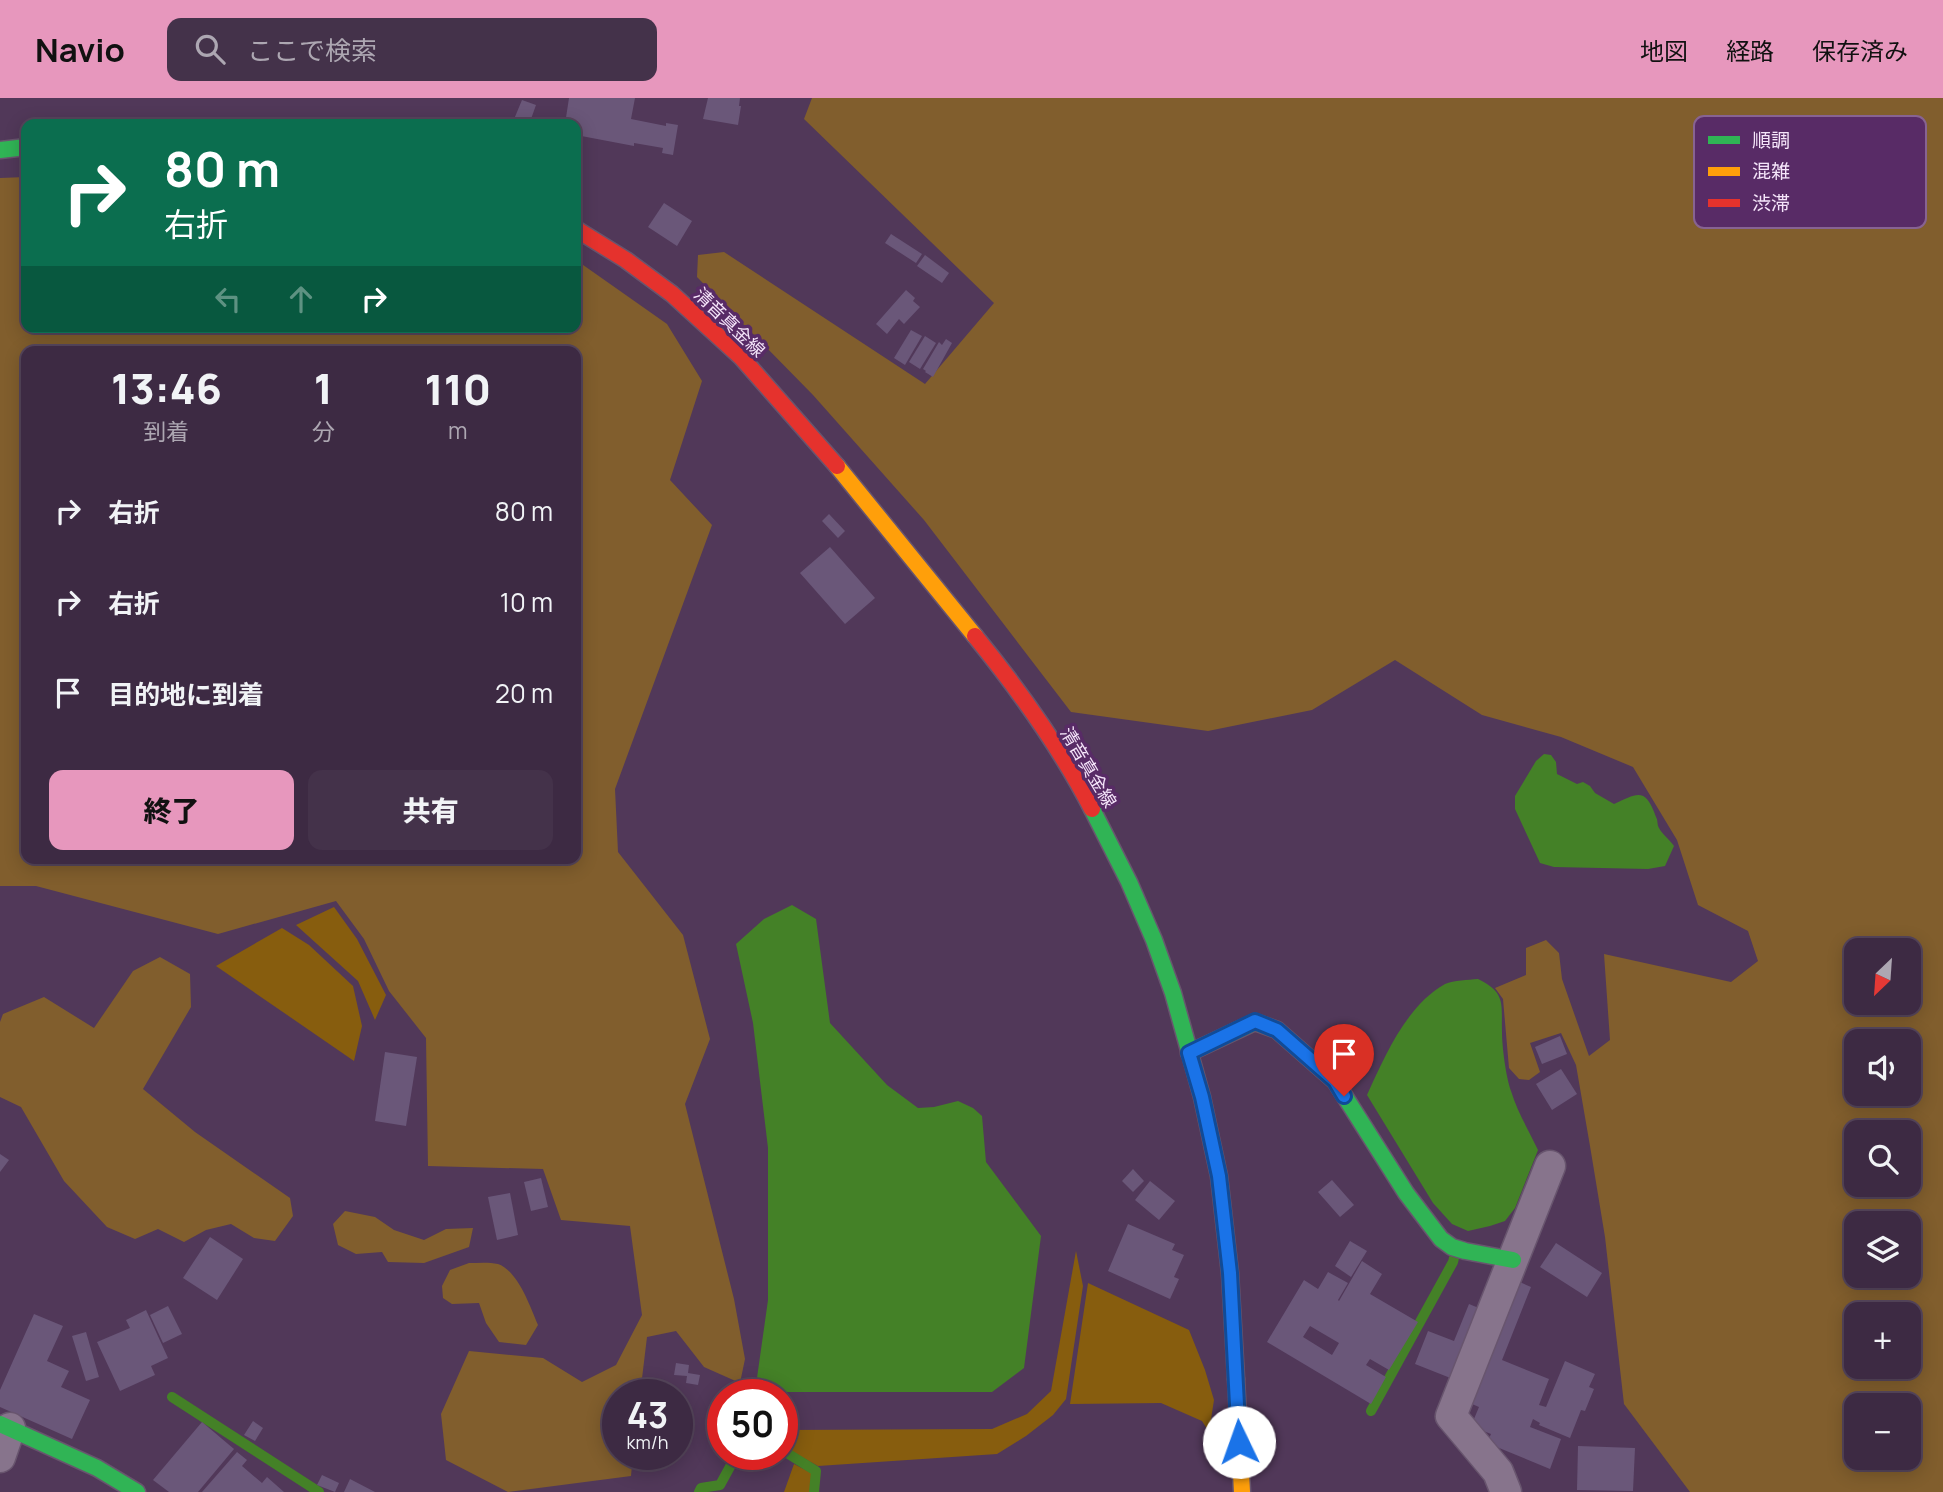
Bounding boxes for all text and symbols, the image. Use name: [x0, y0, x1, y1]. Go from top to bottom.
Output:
search box: [167, 18, 657, 81]
text: Navio: [35, 27, 125, 72]
icon: search: [191, 30, 229, 68]
text: ここで検索: [247, 32, 377, 68]
text: 地図: [1640, 34, 1688, 67]
text: 経路: [1726, 34, 1774, 67]
text: 保存済み: [1812, 34, 1908, 67]
legend: [1694, 116, 1926, 228]
text: 順調: [1752, 127, 1790, 153]
text: 80 m: [164, 135, 280, 202]
icon: right: [49, 147, 140, 238]
text: 混雑: [1752, 158, 1790, 184]
text: 渋滞: [1752, 190, 1790, 216]
text: 右折: [164, 202, 228, 246]
icon: left: [209, 280, 247, 318]
icon: ahead: [282, 280, 320, 318]
icon: right: [355, 280, 393, 318]
street label: 清音真金線: [689, 282, 771, 362]
text: 13:46: [111, 359, 222, 417]
text: 1: [314, 359, 333, 417]
text: 110: [425, 360, 491, 418]
text: m: [448, 414, 468, 446]
text: 到着: [143, 415, 189, 447]
text: 分: [312, 415, 335, 447]
icon: right: [49, 492, 87, 530]
text: 80 m: [495, 493, 553, 529]
text: 右折: [108, 494, 160, 530]
icon: right: [49, 583, 87, 621]
text: 10 m: [500, 584, 553, 620]
text: 右折: [108, 585, 160, 621]
icon: arrive: [49, 674, 87, 712]
text: 20 m: [495, 675, 553, 711]
text: 目的地に到着: [108, 676, 264, 712]
street label: 清音真金線: [1056, 722, 1122, 812]
button: 終了: [49, 770, 294, 850]
button: 共有: [308, 770, 553, 850]
north arrow: [1844, 938, 1922, 1015]
map controls: [1844, 938, 1921, 1470]
pin: [1314, 1024, 1374, 1096]
button: sound: [1844, 1029, 1921, 1106]
icon: arrive: [1325, 1035, 1363, 1073]
button: search: [1844, 1120, 1921, 1197]
button: layers: [1844, 1211, 1921, 1288]
button: +: [1844, 1302, 1921, 1379]
speed limit sign: 50: [707, 1379, 798, 1470]
text: 43: [627, 1391, 668, 1439]
button: −: [1844, 1393, 1921, 1470]
position arrow: [1202, 1405, 1276, 1479]
text: km/h: [627, 1430, 668, 1454]

